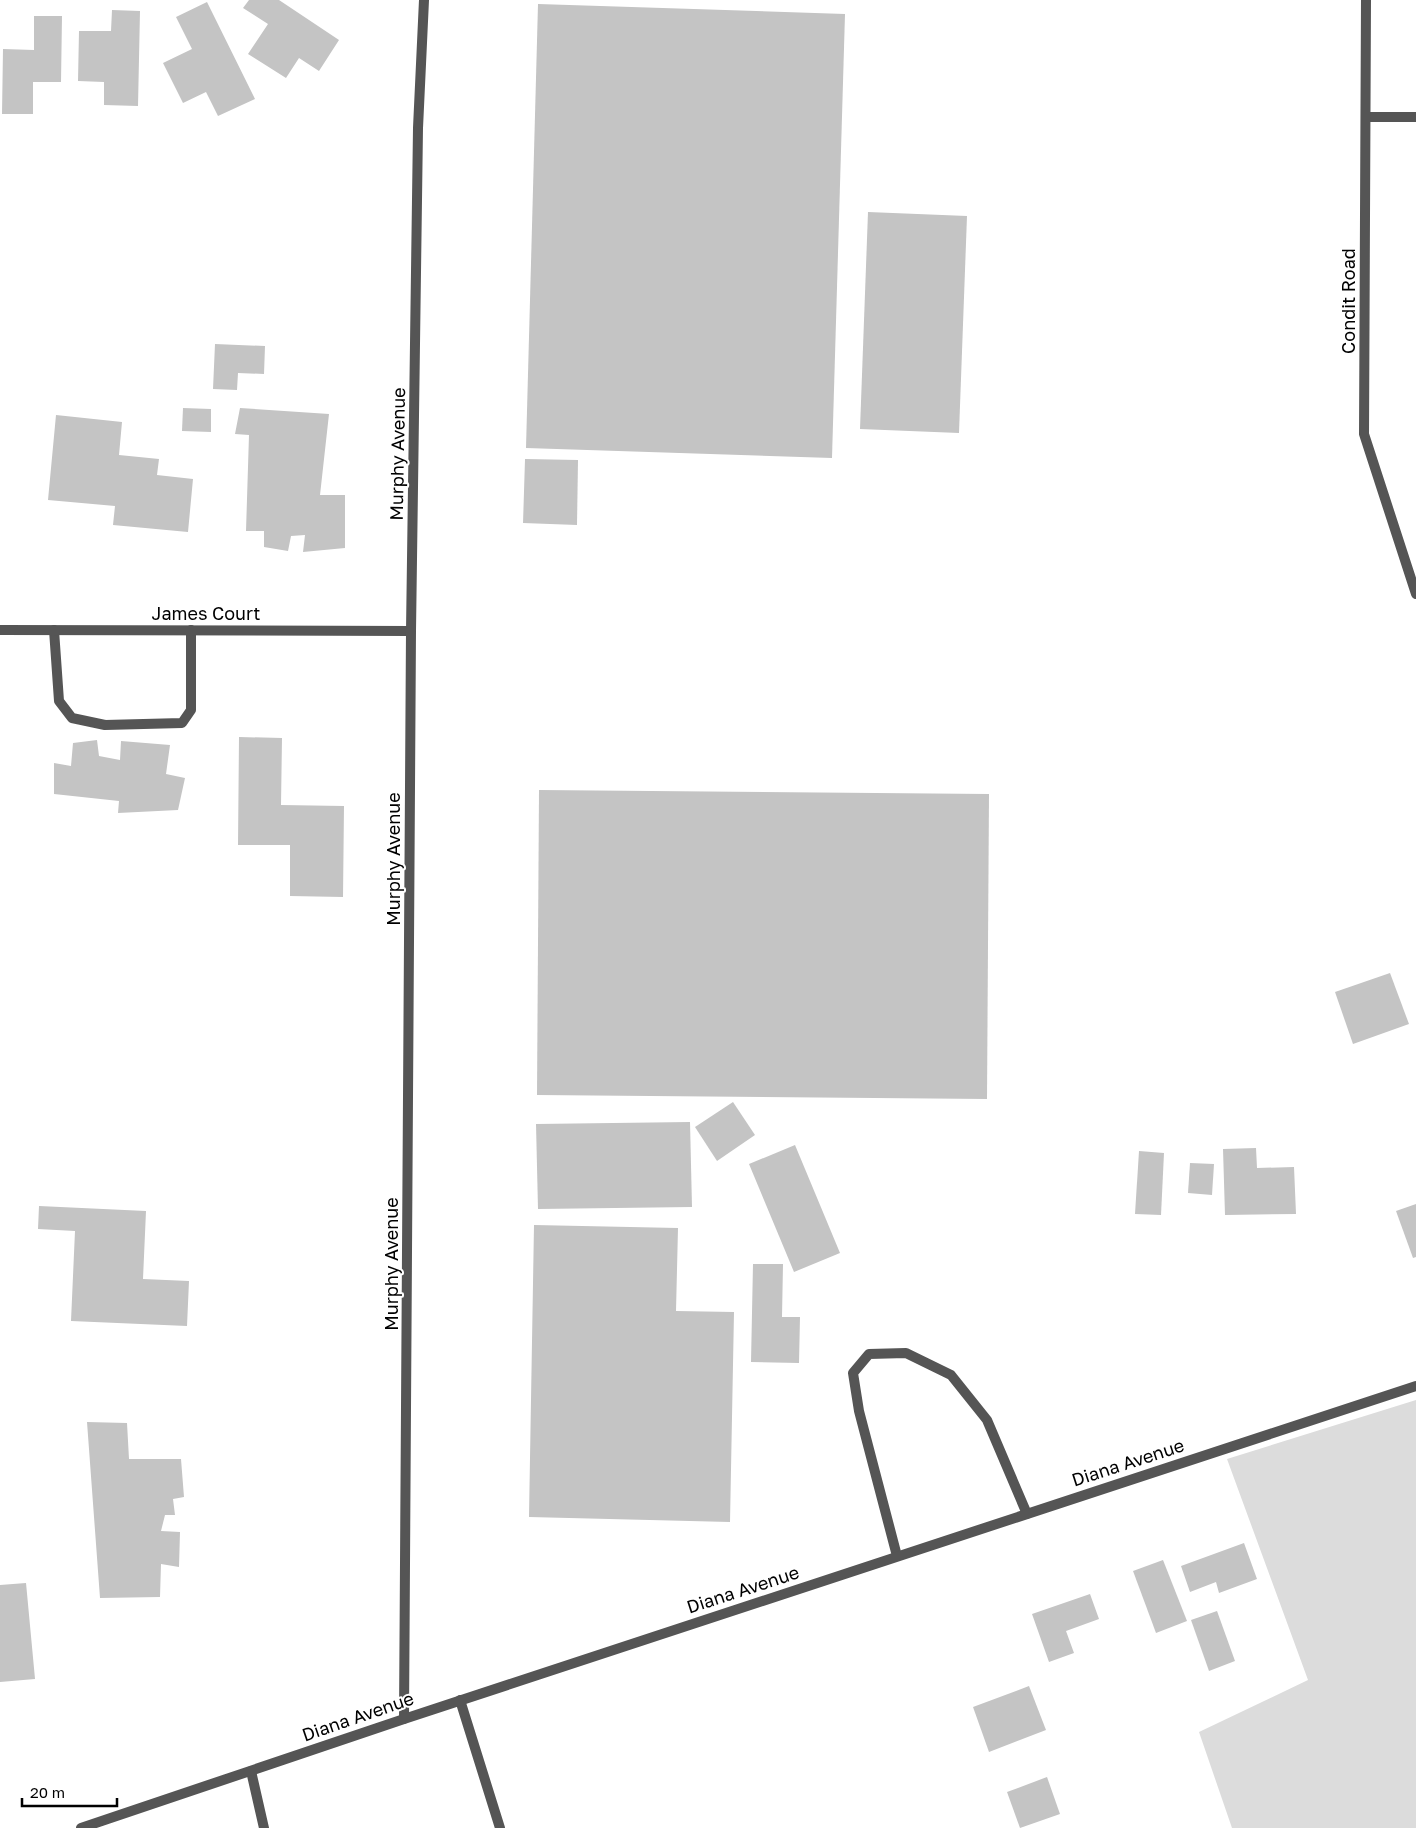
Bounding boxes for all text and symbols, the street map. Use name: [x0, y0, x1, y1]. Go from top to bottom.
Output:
street label: Condit Road: [1337, 248, 1359, 354]
street label: Murphy Avenue: [385, 387, 409, 521]
street label: James Court: [151, 602, 261, 624]
street label: Murphy Avenue: [382, 792, 404, 926]
street label: Murphy Avenue: [380, 1197, 402, 1331]
street label: Diana Avenue: [1069, 1434, 1187, 1491]
street label: Diana Avenue: [684, 1561, 802, 1618]
street label: Diana Avenue: [299, 1687, 417, 1745]
scale bar: [22, 1776, 118, 1808]
text: 20 m: [30, 1783, 65, 1801]

